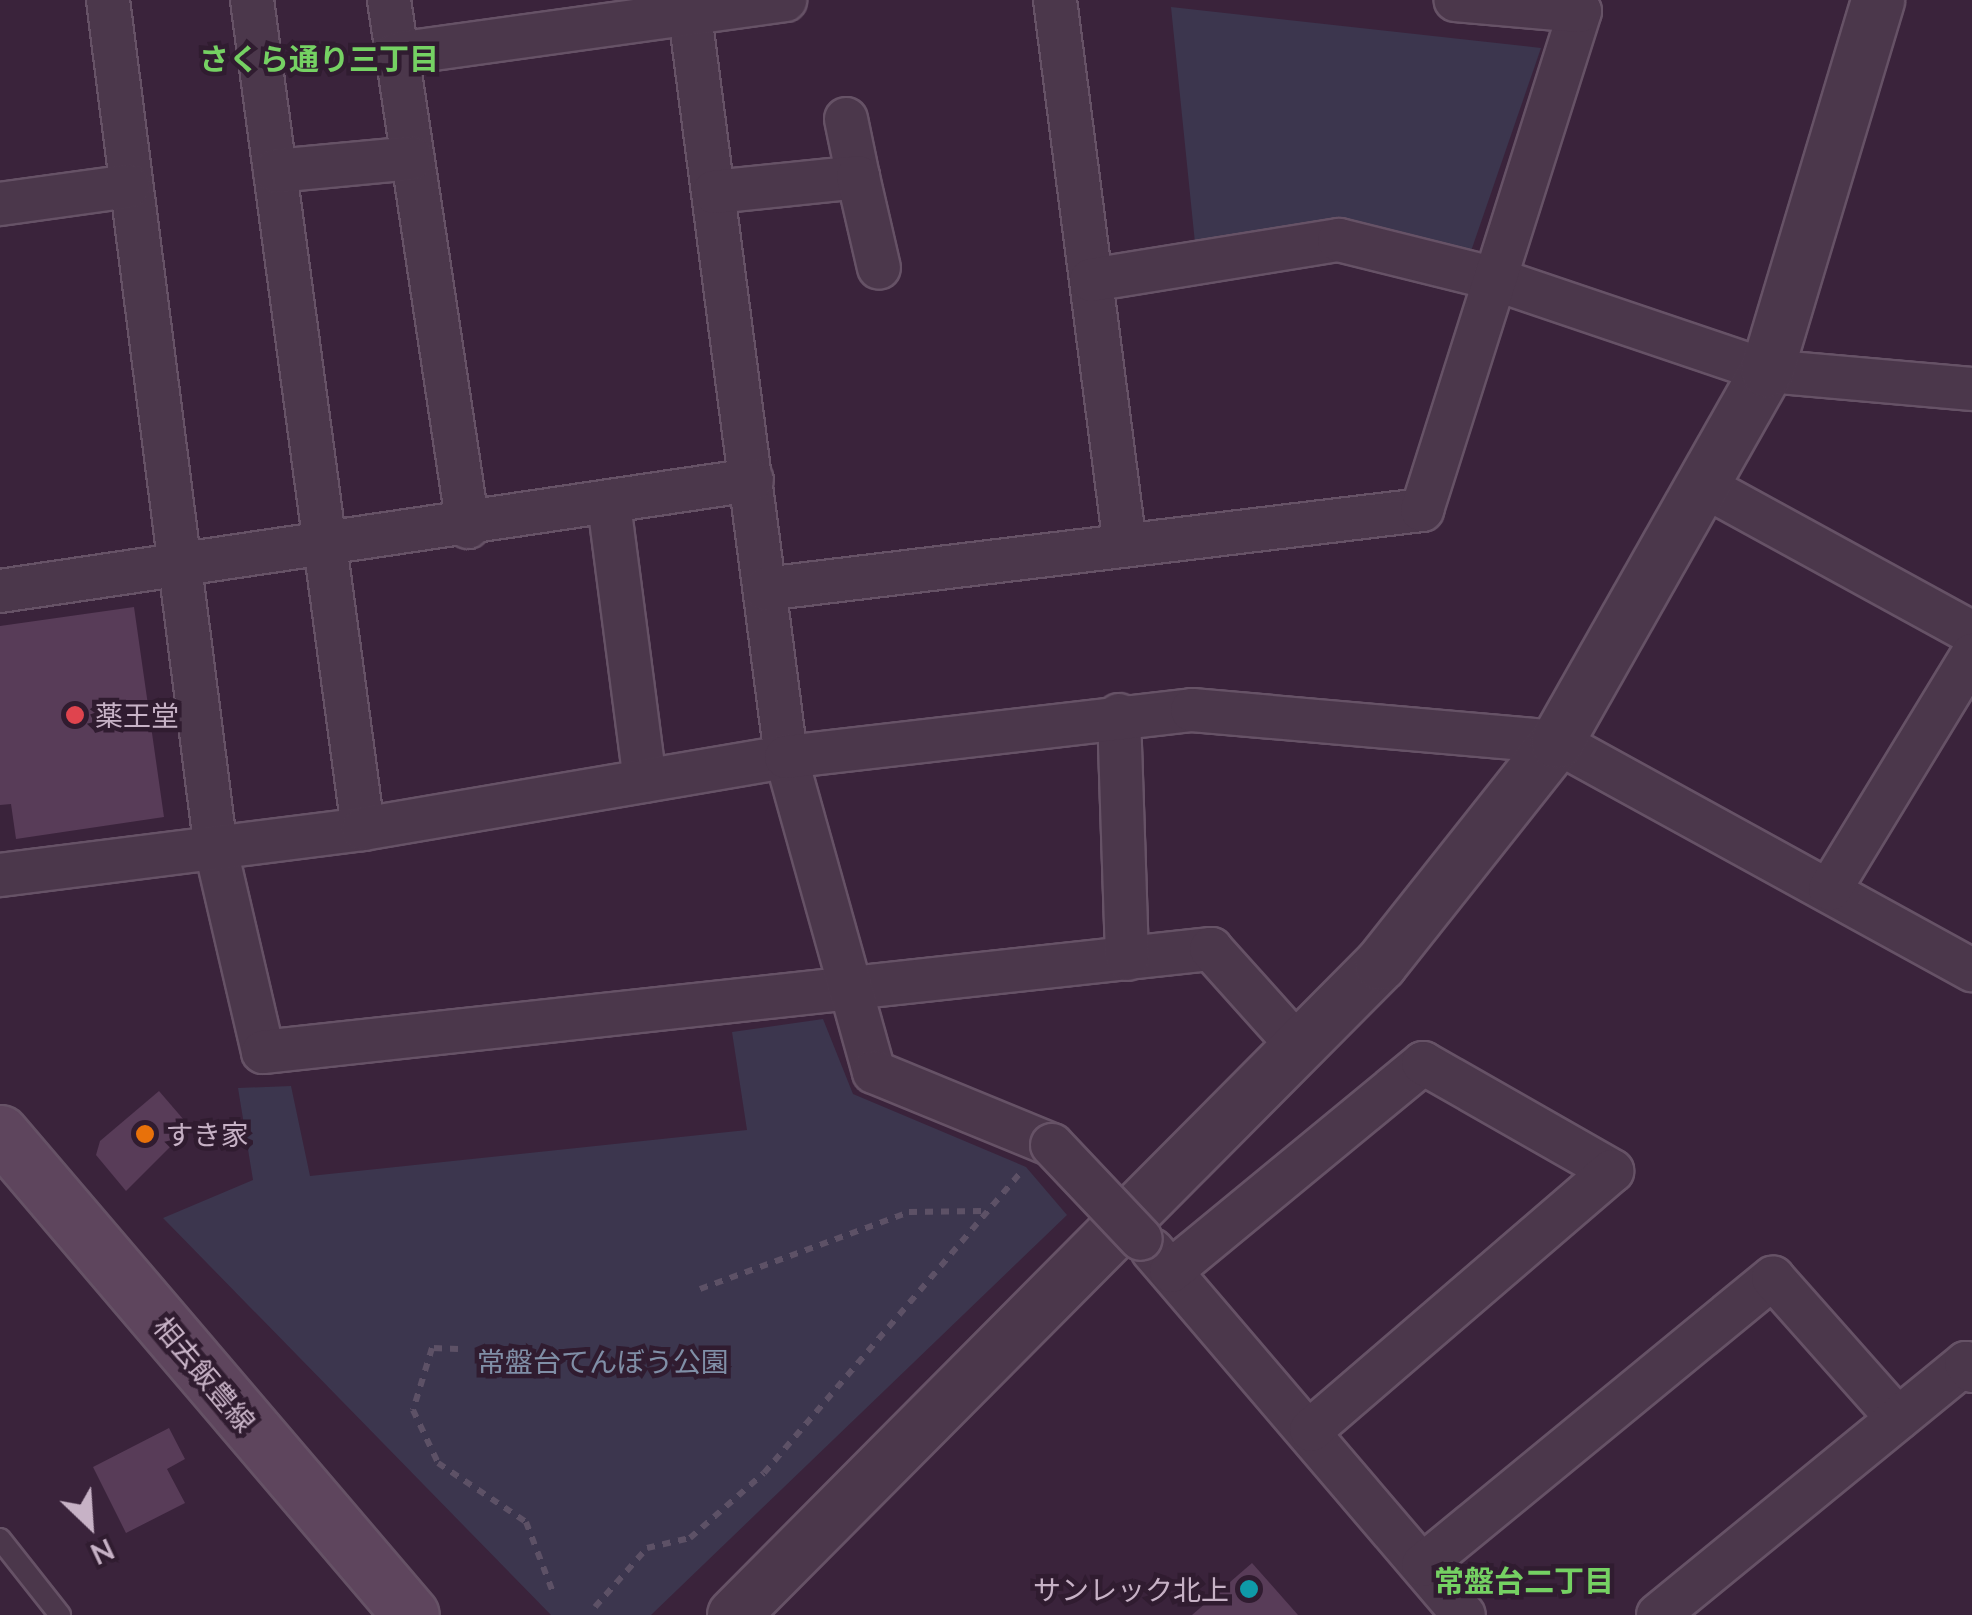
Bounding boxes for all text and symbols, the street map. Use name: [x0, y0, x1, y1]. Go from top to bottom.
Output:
district label: さくら通り三丁目: [199, 40, 439, 76]
place label: 薬王堂: [95, 698, 179, 732]
marker: 薬王堂: [64, 704, 86, 726]
place label: すき家: [165, 1117, 249, 1151]
marker: すき家: [134, 1123, 156, 1145]
street label: 相去飯豊線: [147, 1310, 263, 1438]
park label: 常盤台てんぼう公園: [477, 1344, 729, 1378]
north arrow: [40, 1475, 140, 1575]
text: N: [86, 1532, 120, 1572]
district label: 常盤台二丁目: [1434, 1562, 1614, 1598]
place label: サンレック北上: [1033, 1572, 1229, 1606]
marker: サンレック北上: [1238, 1578, 1260, 1600]

